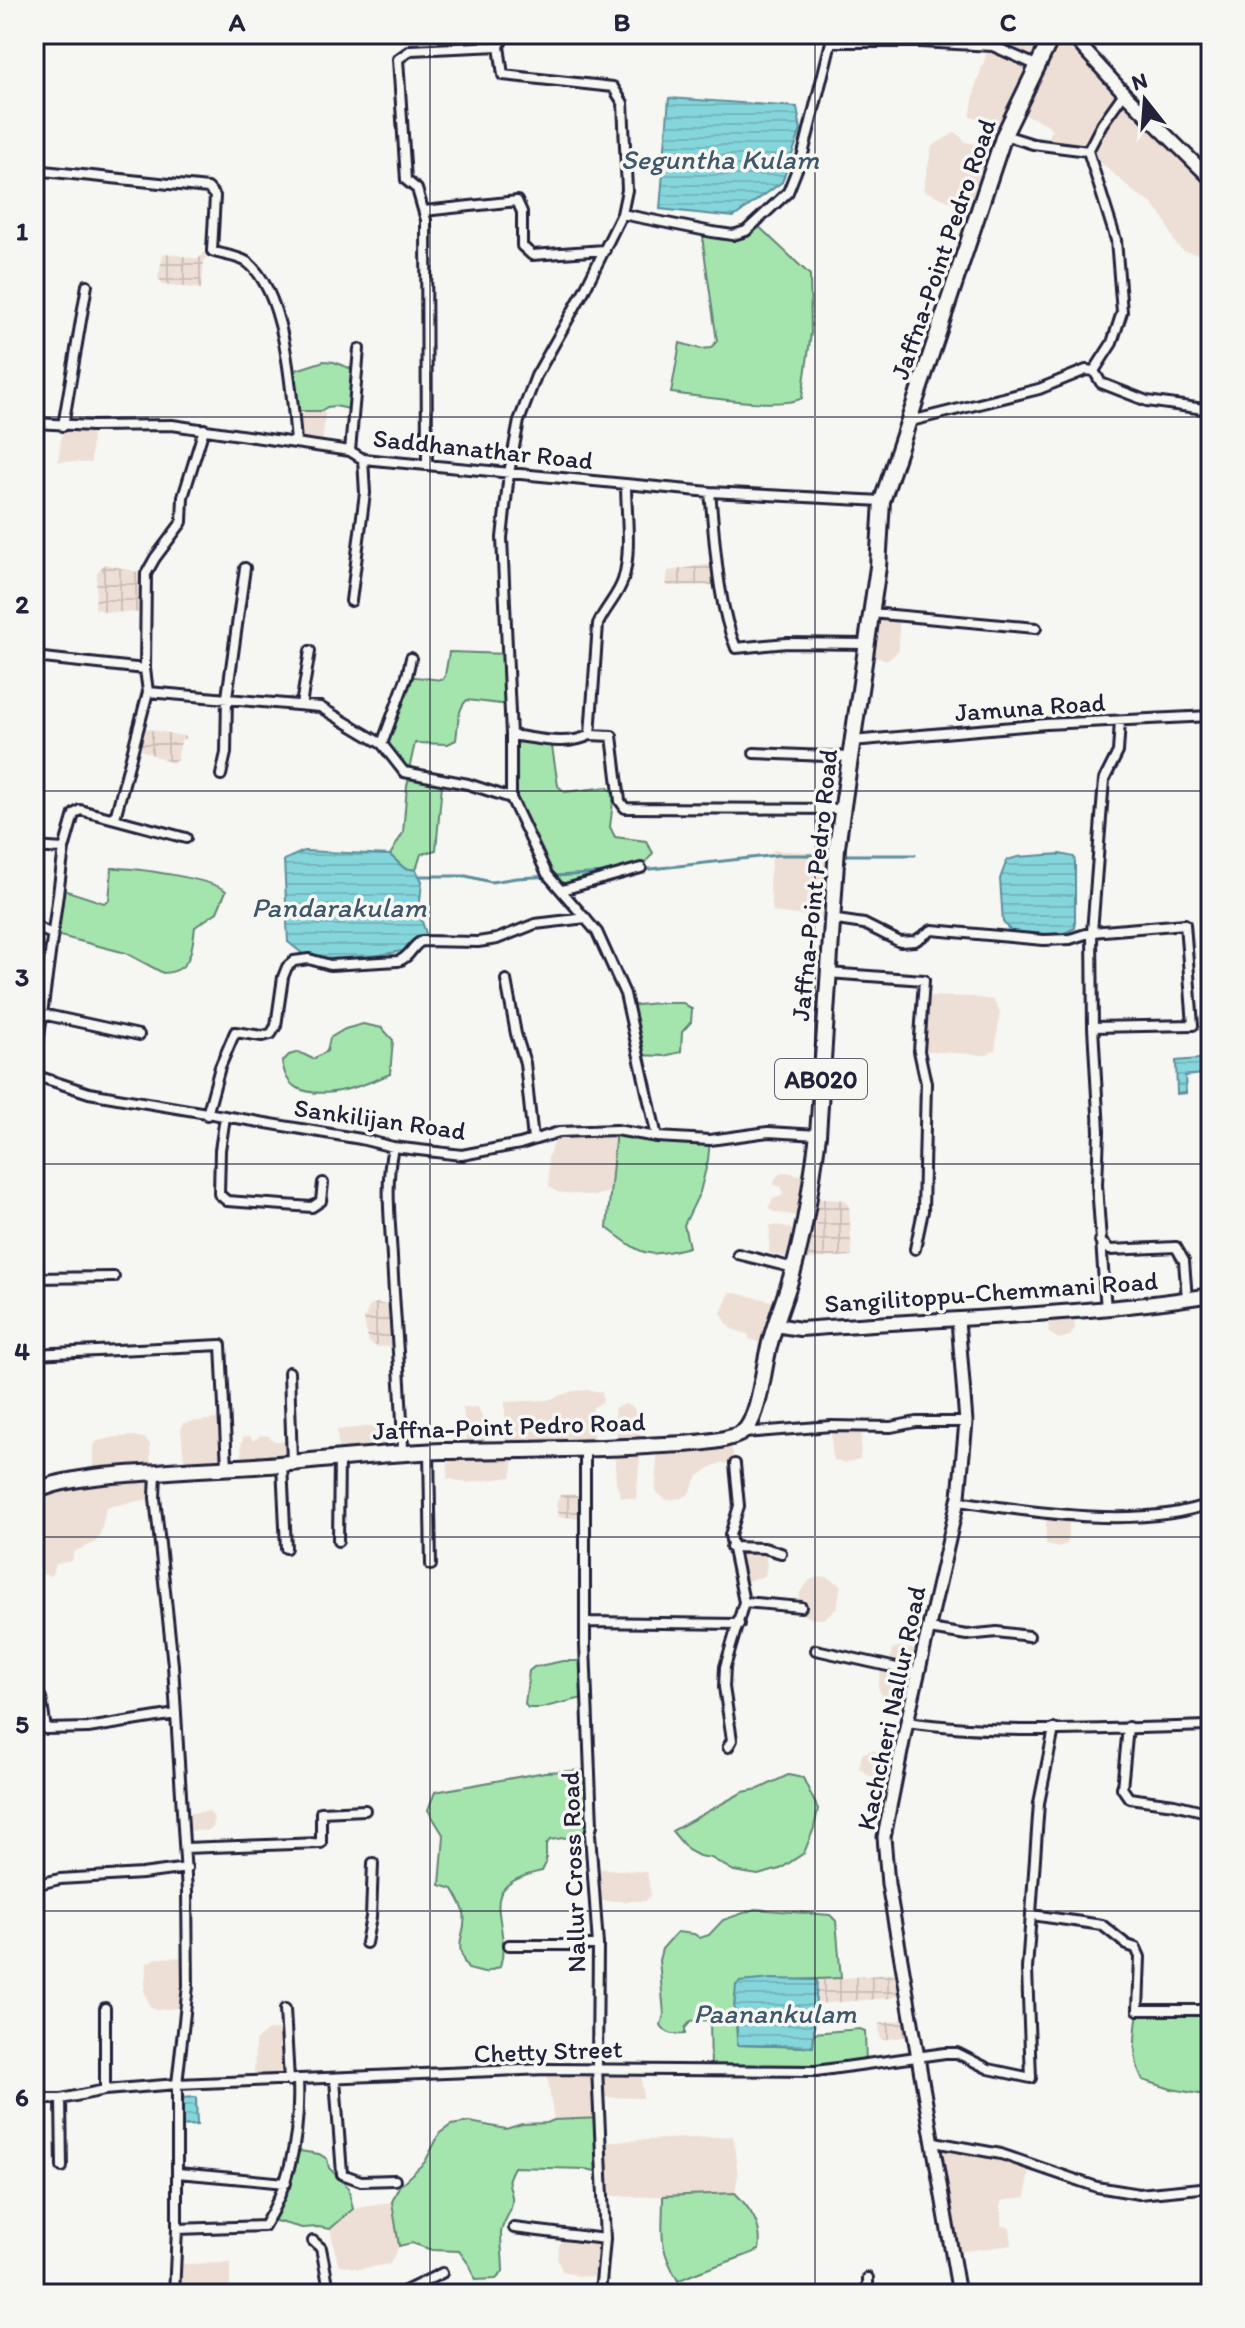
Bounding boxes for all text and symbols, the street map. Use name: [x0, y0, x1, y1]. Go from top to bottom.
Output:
text: A: [228, 6, 246, 38]
text: B: [614, 6, 631, 38]
text: C: [1000, 6, 1017, 38]
north arrow: [1105, 60, 1185, 140]
text: N: [1128, 66, 1150, 96]
street label: Jaffna-Point Pedro Road: [883, 115, 1003, 383]
water label: Seguntha Kulam: [621, 142, 820, 176]
text: 1: [16, 215, 28, 247]
street label: Saddhanathar Road: [372, 422, 595, 476]
text: 2: [15, 588, 29, 620]
street label: Jamuna Road: [954, 686, 1106, 728]
street label: Jaffna-Point Pedro Road: [784, 747, 844, 1023]
water label: Pandarakulam: [251, 890, 427, 924]
text: 3: [15, 961, 29, 993]
road number: AB020: [775, 1059, 867, 1099]
street label: Sankilijan Road: [292, 1091, 468, 1147]
street label: Sangilitoppu-Chemmani Road: [823, 1264, 1159, 1320]
text: 4: [14, 1335, 30, 1367]
street label: Jaffna-Point Pedro Road: [372, 1405, 646, 1447]
street label: Kachcheri Nallur Road: [849, 1583, 933, 1833]
text: 5: [15, 1708, 29, 1740]
street label: Nallur Cross Road: [553, 1770, 593, 1973]
water label: Paanankulam: [694, 1996, 857, 2030]
street label: Chetty Street: [473, 2032, 623, 2070]
text: 6: [15, 2081, 29, 2113]

